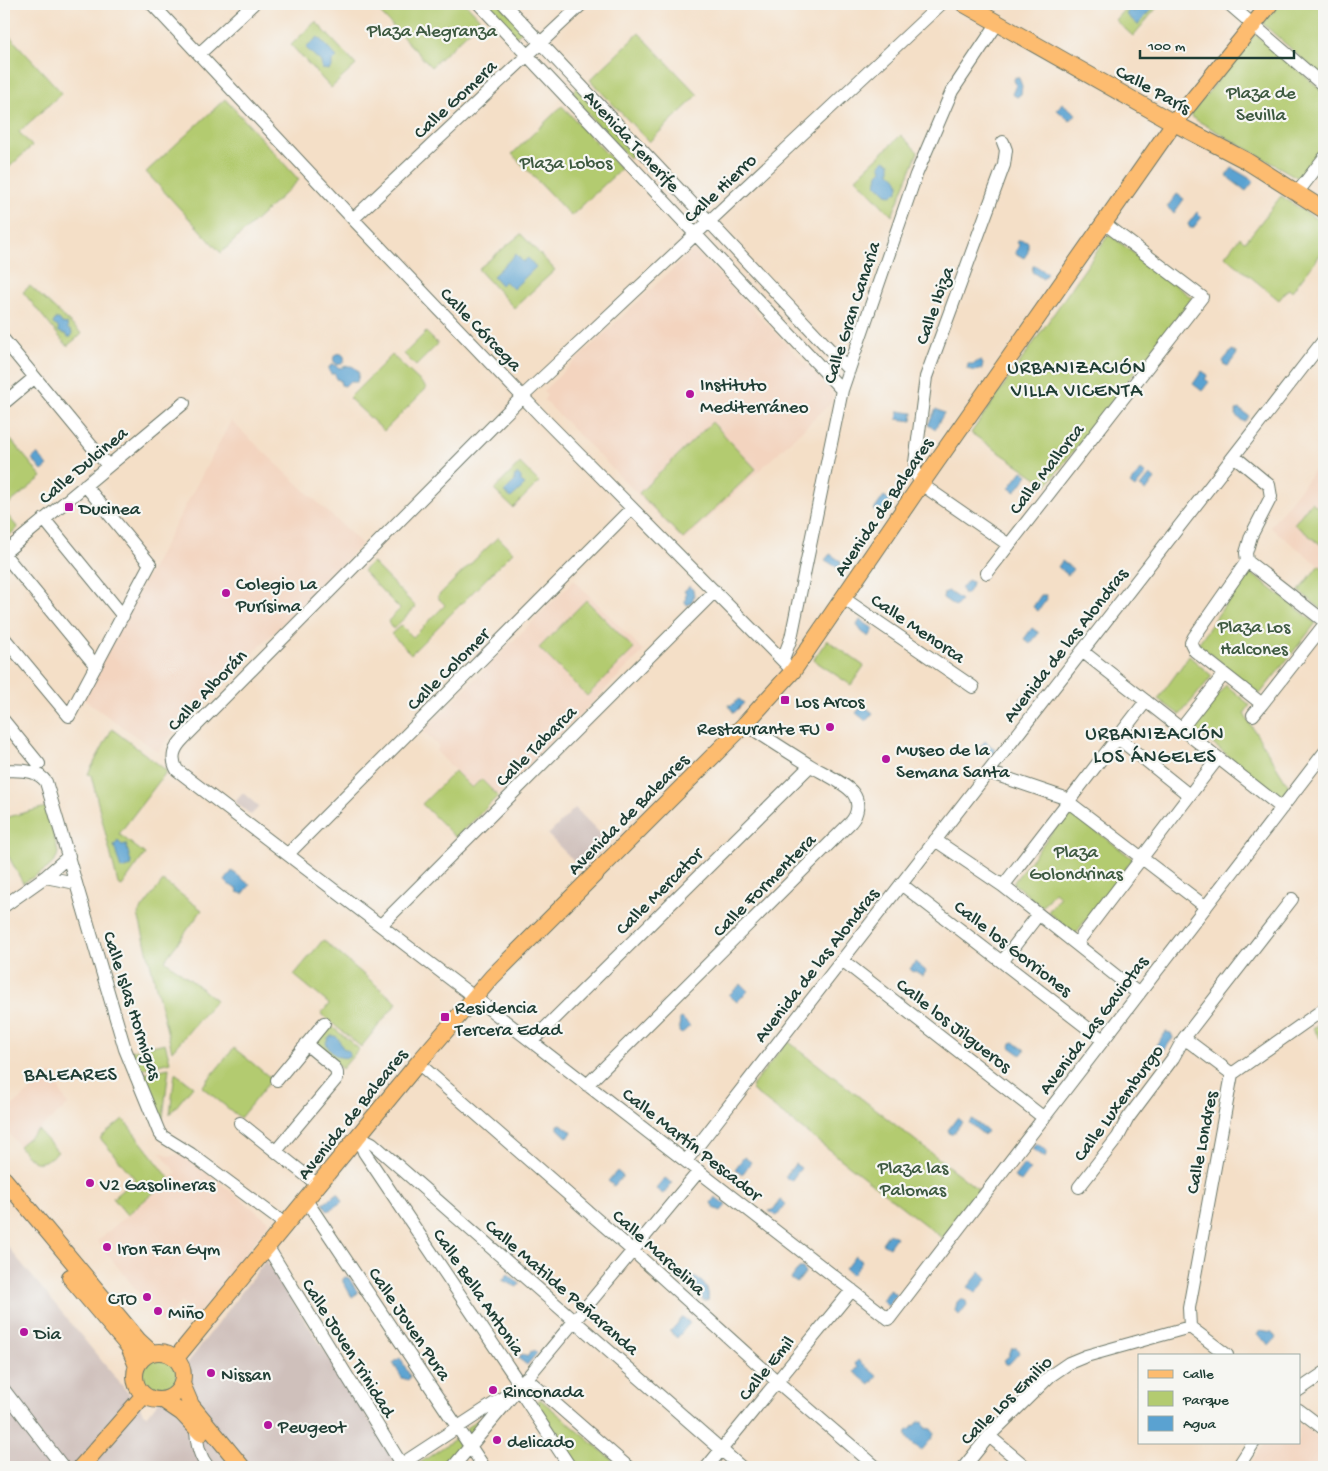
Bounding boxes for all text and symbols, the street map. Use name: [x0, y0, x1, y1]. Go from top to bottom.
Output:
park label: Plaza Alegranza: [366, 21, 498, 44]
scale bar: [1140, 28, 1294, 60]
text: 100 m: [1147, 38, 1186, 56]
street label: Calle Gomera: [410, 55, 504, 145]
street label: Calle París: [1111, 61, 1195, 122]
park label: Plaza de Sevilla: [1225, 83, 1296, 128]
street label: Avenida Tenerife: [577, 87, 684, 198]
street label: Calle Hierro: [680, 150, 763, 229]
park label: Plaza Lobos: [519, 153, 613, 176]
street label: Calle Gran Canaria: [820, 238, 888, 387]
street label: Calle Ibiza: [912, 263, 961, 348]
street label: Calle Córcega: [434, 284, 526, 378]
district label: URBANIZACIÓN VILLA VICENTA: [1007, 358, 1147, 404]
place label: Instituto Mediterráneo: [700, 375, 809, 420]
marker: Instituto Mediterráneo: [684, 388, 696, 400]
street label: Calle Mallorca: [1005, 419, 1091, 520]
street label: Calle Dulcinea: [35, 422, 134, 511]
street label: Avenida de Baleares: [830, 433, 940, 582]
place label: Ducinea: [77, 499, 142, 522]
marker: Ducinea: [63, 501, 75, 513]
street label: Avenida de las Alondras: [999, 563, 1135, 728]
place label: Colegio La Purísima: [235, 574, 318, 619]
marker: Colegio La Purísima: [220, 587, 232, 599]
street label: Calle Menorca: [865, 590, 970, 671]
park label: Plaza Los Halcones: [1217, 617, 1291, 662]
street label: Calle Colomer: [403, 623, 497, 717]
street label: Calle Alborán: [164, 646, 253, 737]
place label: Los Arcos: [795, 692, 866, 715]
marker: Los Arcos: [779, 694, 791, 706]
street label: Calle Tabarca: [492, 701, 584, 793]
place label: Restaurante FU: [697, 719, 820, 742]
marker: Restaurante FU: [824, 721, 836, 733]
district label: URBANIZACIÓN LOS ÁNGELES: [1085, 724, 1225, 770]
place label: Museo de la Semana Santa: [896, 740, 1011, 785]
street label: Avenida de Baleares: [564, 749, 696, 881]
marker: Museo de la Semana Santa: [880, 753, 892, 765]
street label: Calle Formentera: [709, 829, 823, 943]
street label: Calle Mercator: [612, 842, 711, 941]
park label: Plaza Golondrinas: [1029, 842, 1124, 887]
street label: Avenida de las Alondras: [750, 883, 886, 1048]
street label: Calle los Gorriones: [948, 896, 1077, 1004]
street label: Calle Islas Hormigas: [96, 929, 166, 1084]
street label: Avenida Las Gaviotas: [1035, 951, 1155, 1100]
street label: Calle los Jilgueros: [890, 974, 1016, 1080]
place label: Residencia Tercera Edad: [454, 998, 563, 1043]
marker: Residencia Tercera Edad: [439, 1011, 451, 1023]
street label: Calle Luxemburgo: [1070, 1041, 1170, 1167]
street label: Avenida de Baleares: [294, 1044, 414, 1186]
district label: BALEARES: [23, 1065, 118, 1088]
street label: Calle Martín Pescador: [616, 1084, 767, 1209]
street label: Calle Londres: [1182, 1088, 1225, 1196]
park label: Plaza las Palomas: [877, 1158, 949, 1203]
place label: V2 Gasolineras: [99, 1175, 216, 1198]
marker: V2 Gasolineras: [84, 1177, 96, 1189]
street label: Calle Marcelina: [606, 1206, 710, 1303]
street label: Calle Matilde Peñaranda: [479, 1215, 644, 1363]
street label: Calle Bella Antonia: [426, 1225, 529, 1362]
place label: Iron Fan Gym: [117, 1239, 221, 1262]
marker: Iron Fan Gym: [101, 1241, 113, 1253]
street label: Calle Joven Pura: [362, 1264, 455, 1387]
street label: Calle Joven Trinidad: [295, 1275, 400, 1424]
place label: CTO: [108, 1289, 138, 1312]
marker: CTO: [141, 1291, 153, 1303]
place label: Miño: [168, 1303, 204, 1326]
marker: Miño: [152, 1305, 164, 1317]
place label: Dia: [32, 1324, 63, 1347]
marker: Dia: [18, 1326, 30, 1338]
street label: Calle Emil: [735, 1332, 801, 1406]
street label: Calle Los Emilio: [956, 1352, 1058, 1451]
legend: [1138, 1354, 1300, 1444]
place label: Nissan: [221, 1365, 271, 1388]
text: Calle: [1183, 1366, 1214, 1384]
marker: Nissan: [205, 1367, 217, 1379]
place label: Rinconada: [503, 1382, 585, 1405]
marker: Rinconada: [487, 1384, 499, 1396]
text: Parque: [1182, 1392, 1229, 1410]
text: Agua: [1183, 1416, 1216, 1434]
place label: Peugeot: [277, 1417, 348, 1440]
marker: Peugeot: [262, 1419, 274, 1431]
place label: delicado: [507, 1432, 574, 1455]
marker: delicado: [491, 1434, 503, 1446]

